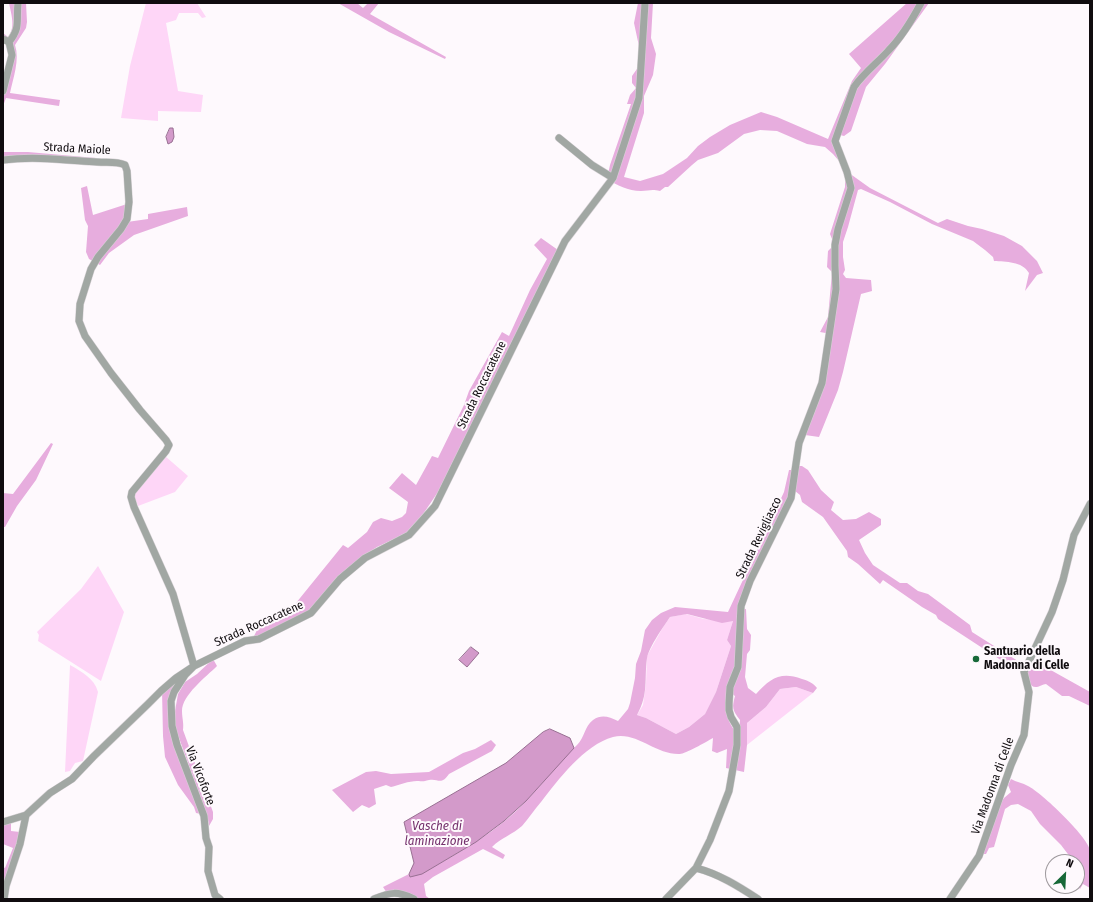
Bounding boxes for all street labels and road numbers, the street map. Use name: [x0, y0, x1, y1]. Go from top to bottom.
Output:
street label: Strada Maiole: [43, 140, 111, 158]
street label: Strada Roccacatene: [454, 339, 510, 431]
street label: Strada Revigliasco: [733, 495, 785, 581]
street label: Strada Roccacatene: [212, 598, 306, 650]
street label: Via Madonna di Celle: [969, 735, 1017, 837]
street label: Via Vicoforte: [182, 745, 218, 807]

